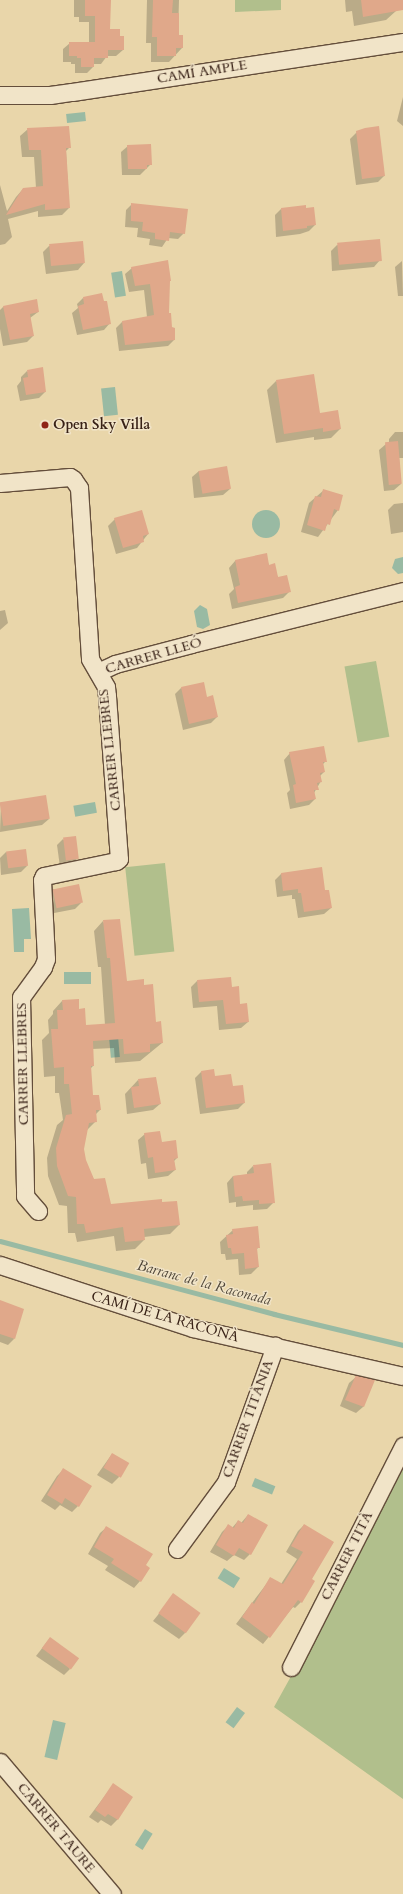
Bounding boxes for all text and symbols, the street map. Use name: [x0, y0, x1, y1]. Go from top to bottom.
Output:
street label: CAMÍ AMPLE: [156, 57, 248, 87]
place label: Open Sky Villa: [53, 417, 150, 433]
marker: Open Sky Villa: [40, 420, 50, 430]
street label: CARRER LLEÓ: [103, 634, 203, 678]
street label: CARRER LLEBRES: [95, 688, 125, 812]
street label: CARRER LLEBRES: [14, 1003, 32, 1125]
water label: Barranc de la Raconada: [135, 1256, 273, 1310]
street label: CAMÍ DE LA RACONÀ: [89, 1288, 241, 1346]
street label: CARRER TITÀNIA: [219, 1358, 277, 1480]
street label: CARRER TITÀ: [317, 1509, 377, 1603]
street label: CARRER TAURE: [14, 1780, 98, 1876]

